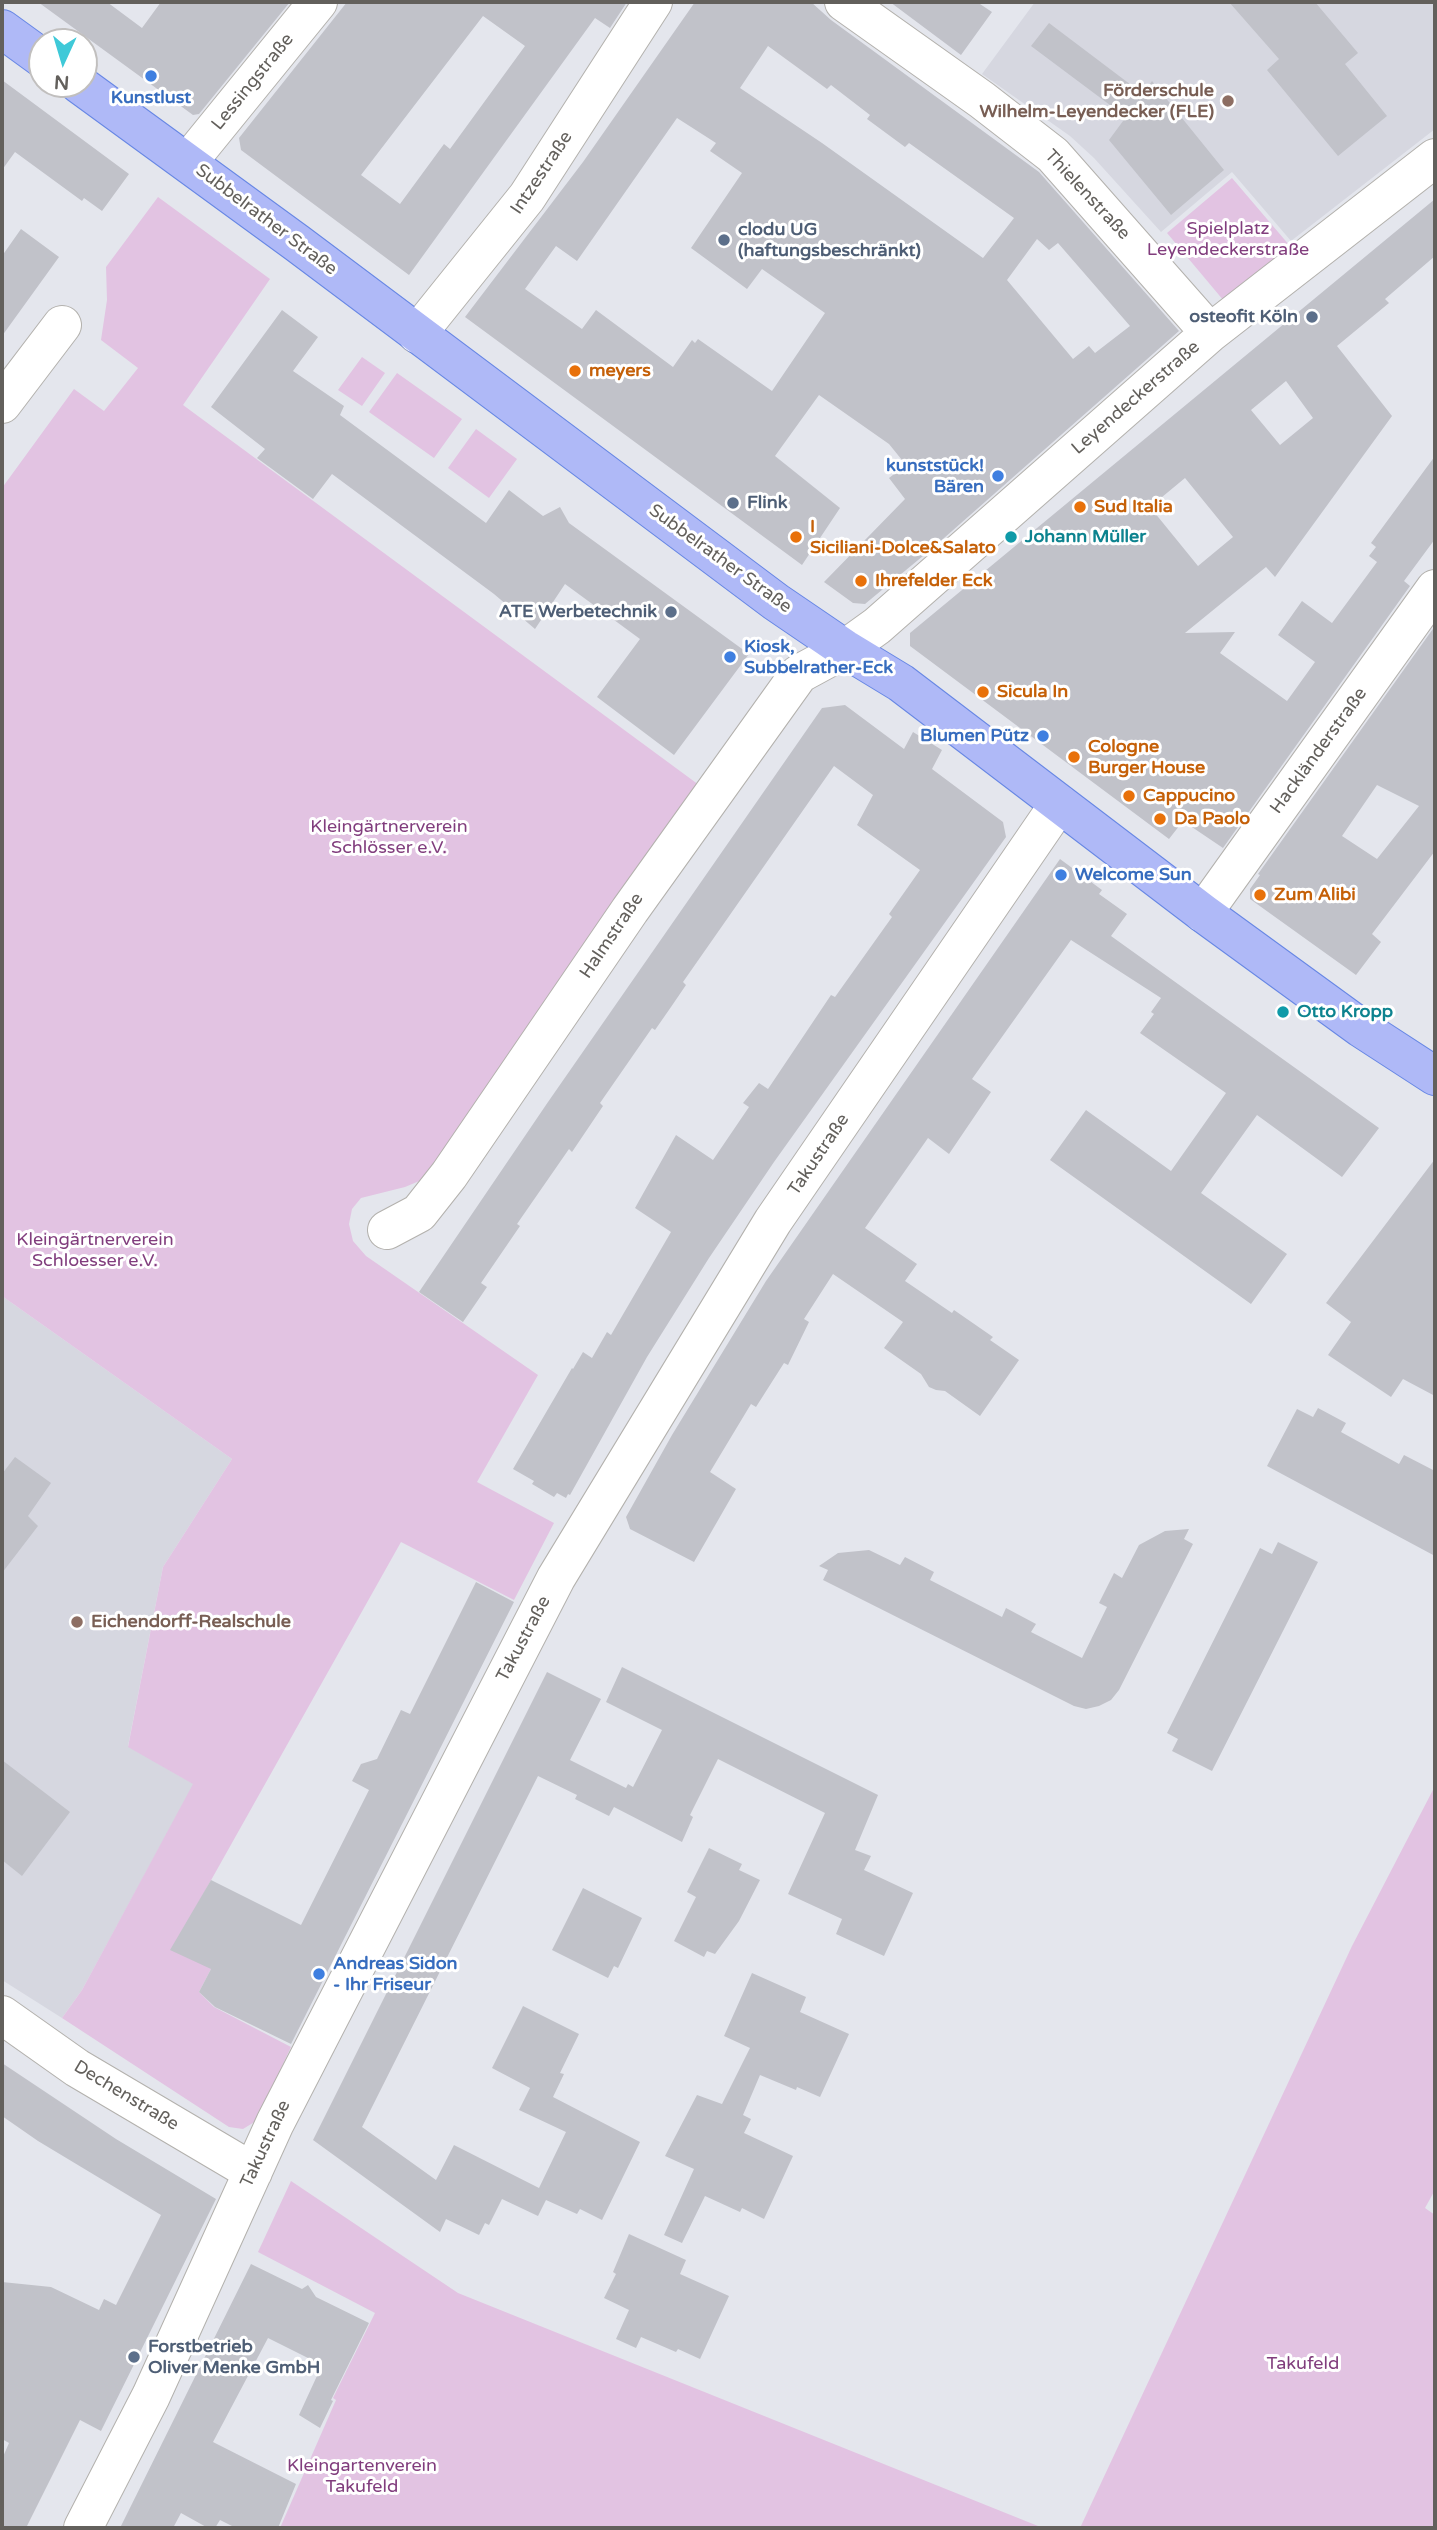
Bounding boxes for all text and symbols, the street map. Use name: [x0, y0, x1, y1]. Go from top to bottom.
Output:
north arrow: [28, 28, 98, 98]
street label: Lessingstraße: [207, 29, 299, 135]
marker: Kunstlust: [143, 68, 159, 84]
text: N: [53, 70, 70, 93]
place label: Förderschule Wilhelm-Leyendecker (FLE): [979, 80, 1214, 122]
place label: Kunstlust: [111, 87, 191, 109]
marker: Förderschule Wilhelm-Leyendecker (FLE): [1220, 93, 1236, 109]
street label: Intzestraße: [506, 127, 578, 219]
street label: Thielenstraße: [1040, 145, 1134, 245]
street label: Subbelrather Straße: [191, 160, 341, 280]
park label: Spielplatz Leyendeckerstraße: [1147, 218, 1309, 260]
place label: clodu UG (haftungsbeschränkt): [738, 219, 921, 262]
marker: clodu UG (haftungsbeschränkt): [716, 232, 732, 248]
place label: osteofit Köln: [1189, 306, 1298, 328]
marker: osteofit Köln: [1304, 309, 1320, 325]
street label: Leyendeckerstraße: [1068, 337, 1204, 459]
place label: meyers: [589, 360, 651, 382]
marker: meyers: [567, 363, 583, 379]
place label: kunststück! Bären: [886, 455, 984, 498]
marker: kunststück! Bären: [990, 468, 1006, 484]
place label: Flink: [747, 492, 788, 514]
marker: Flink: [725, 495, 741, 511]
place label: Sud Italia: [1094, 496, 1173, 518]
marker: Sud Italia: [1072, 499, 1088, 515]
street label: Subbelrather Straße: [644, 500, 796, 618]
place label: I Siciliani-Dolce&Salato: [810, 516, 996, 558]
place label: Johann Müller: [1025, 526, 1146, 548]
marker: I Siciliani-Dolce&Salato: [788, 529, 804, 545]
marker: Johann Müller: [1003, 529, 1019, 545]
place label: Ihrefelder Eck: [875, 570, 993, 592]
marker: Ihrefelder Eck: [853, 573, 869, 589]
place label: ATE Werbetechnik: [499, 601, 657, 623]
marker: ATE Werbetechnik: [663, 604, 679, 620]
place label: Kiosk, Subbelrather-Eck: [744, 636, 893, 678]
marker: Kiosk, Subbelrather-Eck: [722, 649, 738, 665]
place label: Sicula In: [997, 681, 1068, 703]
marker: Sicula In: [975, 684, 991, 700]
street label: Hackländerstraße: [1266, 684, 1372, 818]
place label: Blumen Pütz: [920, 725, 1029, 747]
marker: Blumen Pütz: [1035, 728, 1051, 744]
place label: Cologne Burger House: [1088, 736, 1205, 778]
marker: Cologne Burger House: [1066, 749, 1082, 765]
place label: Cappucino: [1143, 785, 1235, 807]
marker: Cappucino: [1121, 788, 1137, 804]
place label: Da Paolo: [1174, 808, 1250, 830]
marker: Da Paolo: [1152, 811, 1168, 827]
park label: Kleingärtnerverein Schlösser e.V.: [310, 816, 468, 858]
place label: Welcome Sun: [1075, 864, 1192, 886]
marker: Welcome Sun: [1053, 867, 1069, 883]
place label: Zum Alibi: [1274, 884, 1356, 906]
marker: Zum Alibi: [1252, 887, 1268, 903]
street label: Halmstraße: [576, 889, 648, 983]
place label: Otto Kropp: [1297, 1001, 1393, 1023]
marker: Otto Kropp: [1275, 1004, 1291, 1020]
street label: Takustraße: [784, 1110, 854, 1200]
park label: Kleingärtnerverein Schloesser e.V.: [16, 1229, 174, 1272]
street label: Takustraße: [492, 1592, 556, 1686]
place label: Eichendorff-Realschule: [91, 1611, 291, 1633]
marker: Eichendorff-Realschule: [69, 1614, 85, 1630]
place label: Andreas Sidon - Ihr Friseur: [333, 1953, 458, 1996]
marker: Andreas Sidon - Ihr Friseur: [311, 1966, 327, 1982]
street label: Dechenstraße: [70, 2056, 182, 2136]
street label: Takustraße: [236, 2097, 296, 2191]
place label: Forstbetrieb Oliver Menke GmbH: [148, 2336, 320, 2378]
marker: Forstbetrieb Oliver Menke GmbH: [126, 2349, 142, 2365]
park label: Takufeld: [1267, 2353, 1339, 2375]
park label: Kleingartenverein Takufeld: [287, 2455, 437, 2498]

